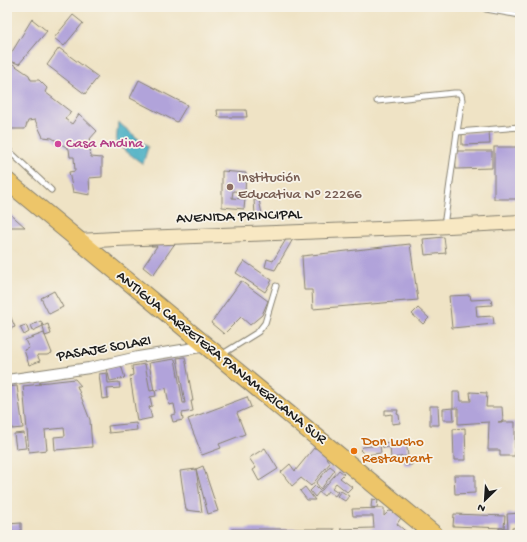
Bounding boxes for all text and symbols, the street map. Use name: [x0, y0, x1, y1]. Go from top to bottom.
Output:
place label: Casa Andina: [66, 135, 144, 153]
marker: Casa Andina: [53, 139, 63, 149]
place label: Institución Educativa Nº 22266: [238, 169, 362, 204]
marker: Institución Educativa Nº 22266: [225, 182, 235, 192]
street label: AVENIDA PRINCIPAL: [176, 206, 303, 228]
street label: ANTIGUA CARRETERA PANAMERICANA SUR: [112, 267, 331, 449]
street label: PASAJE SOLARI: [54, 332, 153, 366]
place label: Don Lucho Restaurant: [361, 433, 433, 468]
marker: Don Lucho Restaurant: [349, 446, 359, 456]
north arrow: [465, 480, 505, 520]
text: N: [476, 500, 487, 514]

